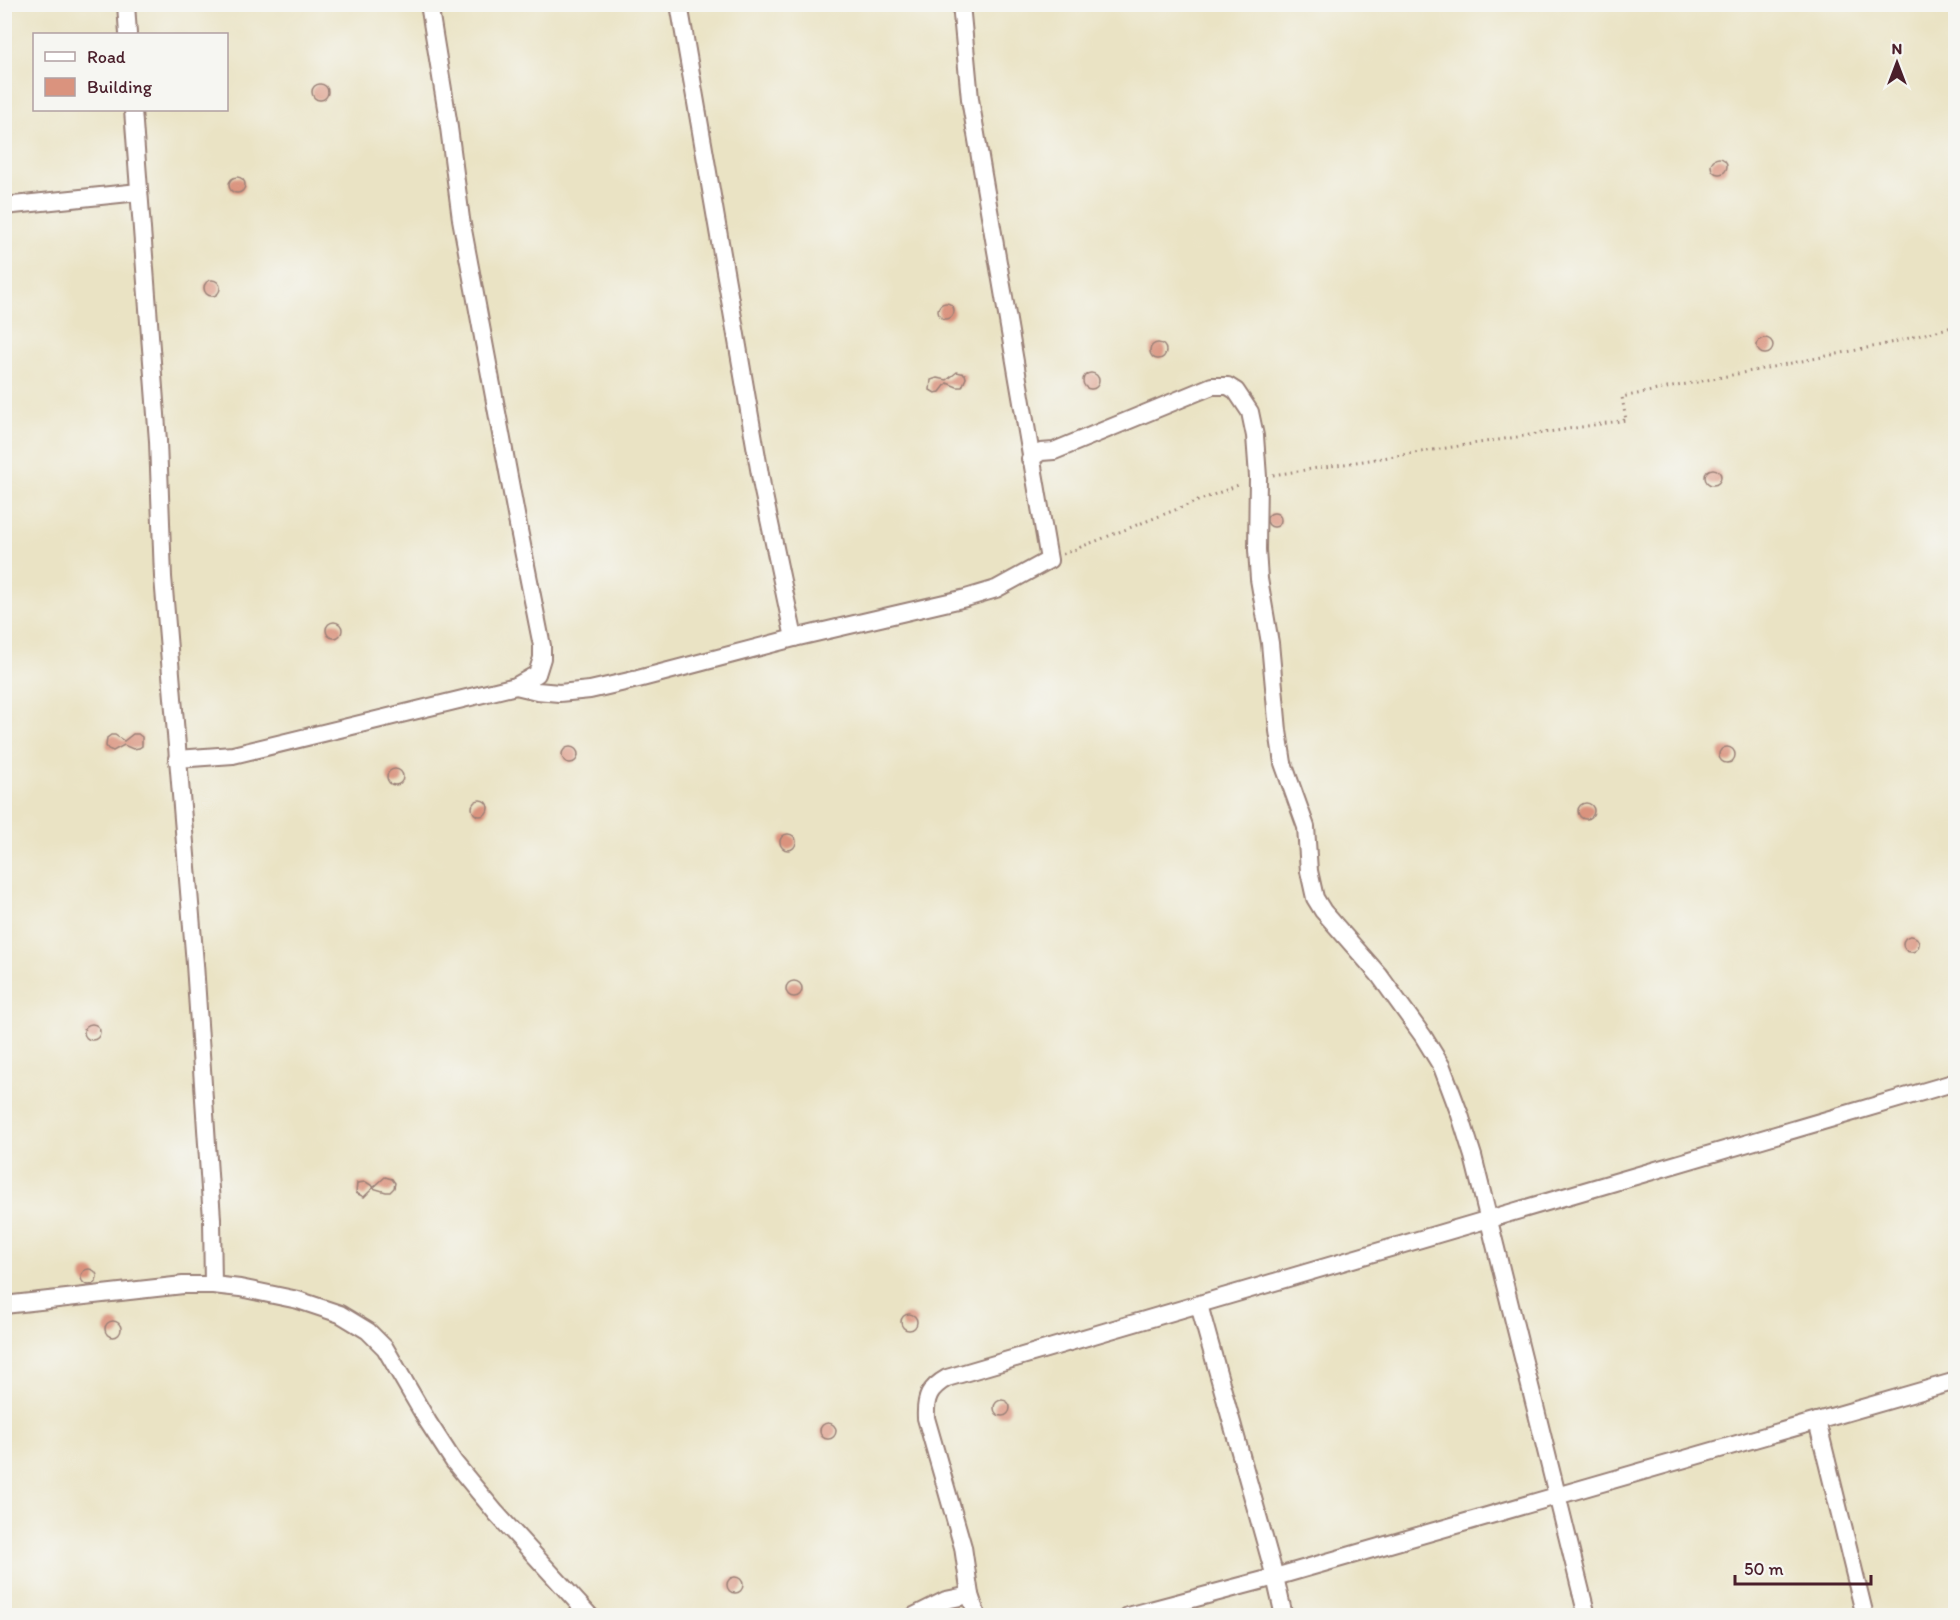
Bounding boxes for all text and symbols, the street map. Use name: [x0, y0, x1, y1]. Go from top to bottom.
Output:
legend: [33, 33, 228, 111]
north arrow: [1867, 33, 1927, 93]
text: N: [1892, 39, 1902, 58]
text: Road: [87, 46, 126, 68]
text: Building: [87, 76, 153, 98]
scale bar: [1735, 1548, 1872, 1586]
text: 50 m: [1744, 1558, 1784, 1580]

